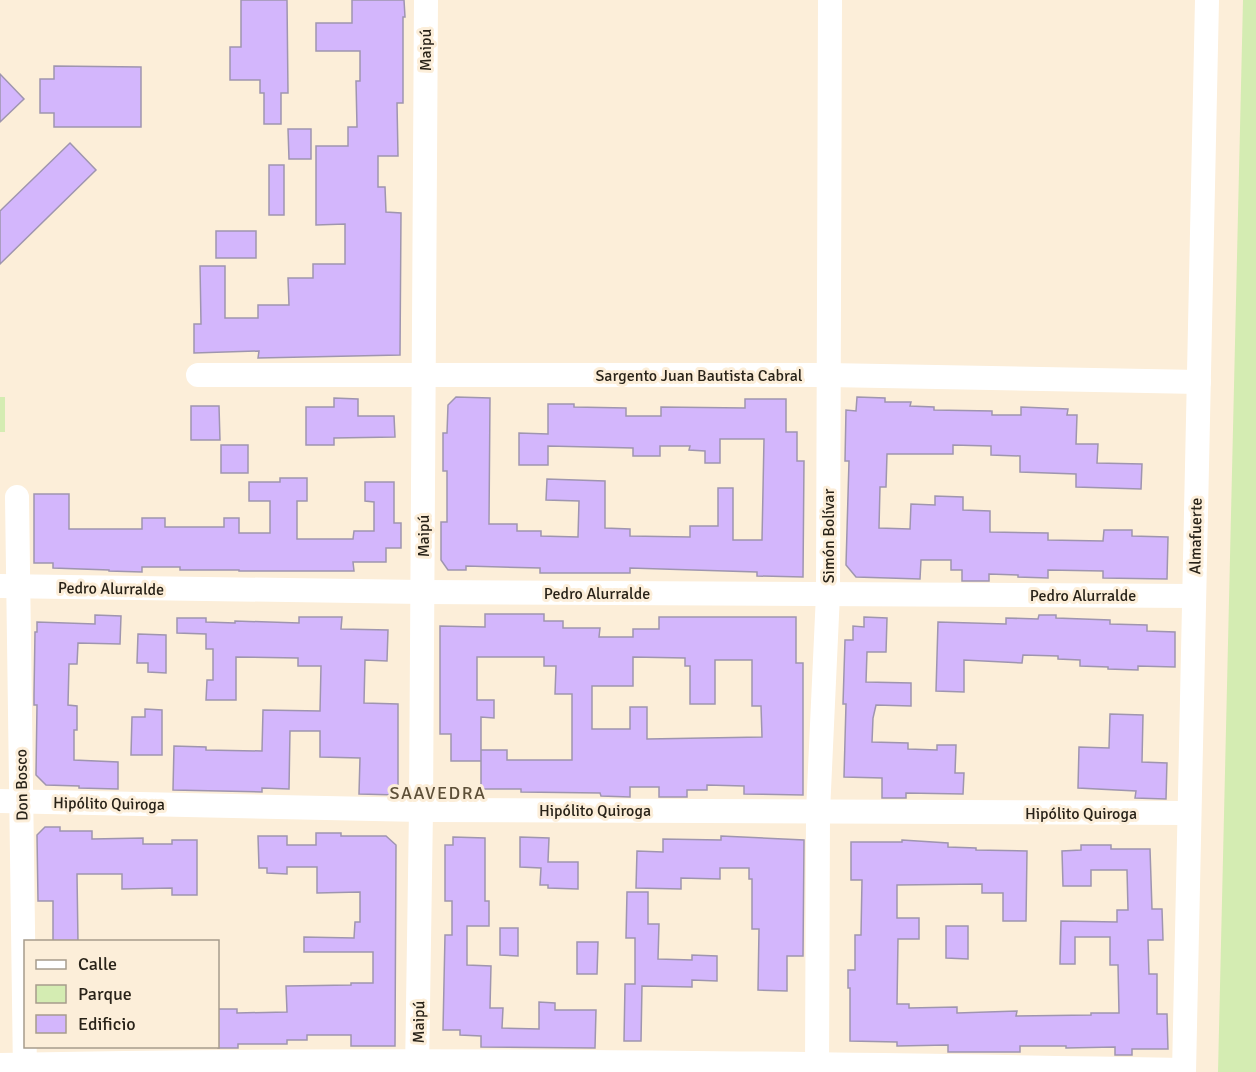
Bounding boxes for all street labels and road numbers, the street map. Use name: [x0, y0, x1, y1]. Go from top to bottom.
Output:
street label: Maipú: [416, 29, 436, 71]
street label: Sargento Juan Bautista Cabral: [595, 366, 803, 386]
street label: Simón Bolívar: [819, 489, 839, 583]
street label: Almafuerte: [1185, 497, 1207, 575]
street label: Maipú: [414, 515, 434, 557]
street label: Pedro Alurralde: [58, 578, 164, 600]
street label: Pedro Alurralde: [544, 584, 650, 604]
street label: Pedro Alurralde: [1030, 586, 1136, 606]
street label: Don Bosco: [11, 749, 33, 821]
street label: Hipólito Quiroga: [53, 793, 165, 815]
street label: Hipólito Quiroga: [539, 801, 651, 821]
street label: Hipólito Quiroga: [1025, 804, 1137, 824]
street label: Maipú: [409, 1001, 429, 1044]

